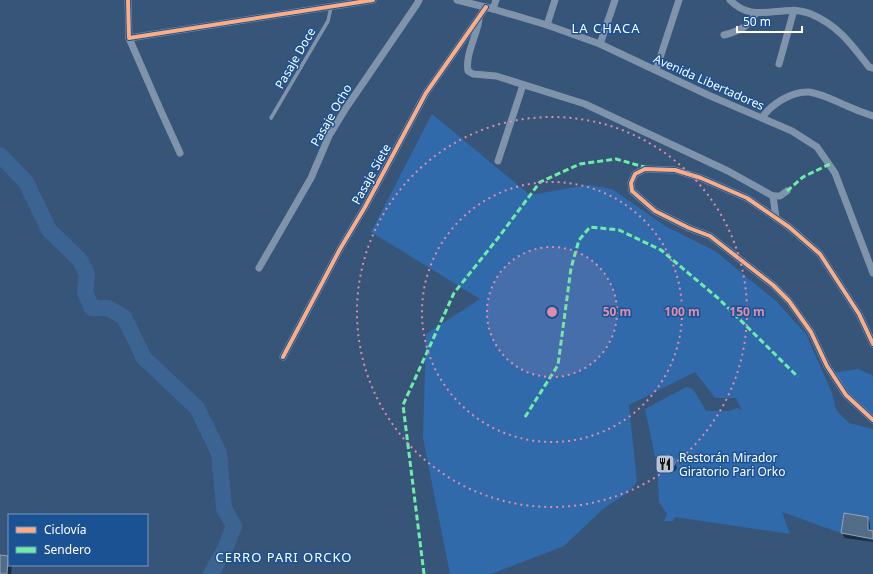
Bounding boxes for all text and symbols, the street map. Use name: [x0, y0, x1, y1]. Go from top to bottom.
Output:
scale bar: [737, 8, 802, 34]
text: 50 m: [743, 13, 771, 30]
district label: LA CHACA: [572, 19, 640, 37]
street label: Pasaje Doce: [271, 24, 319, 92]
street label: Avenida Libertadores: [651, 50, 767, 114]
street label: Pasaje Ocho: [306, 81, 356, 149]
street label: Pasaje Siete: [347, 140, 395, 207]
text: 50 m: [603, 303, 631, 320]
text: 100 m: [664, 303, 700, 320]
text: 150 m: [729, 303, 765, 320]
centre of rings: [545, 305, 559, 319]
place label: Restorán Mirador Giratorio Pari Orko: [679, 449, 785, 480]
restaurant icon: Restorán Mirador Giratorio Pari Orko: [654, 453, 676, 475]
legend: [8, 514, 148, 566]
text: Ciclovía: [44, 521, 86, 538]
text: Sendero: [44, 541, 91, 558]
district label: CERRO PARI ORCKO: [216, 548, 352, 566]

